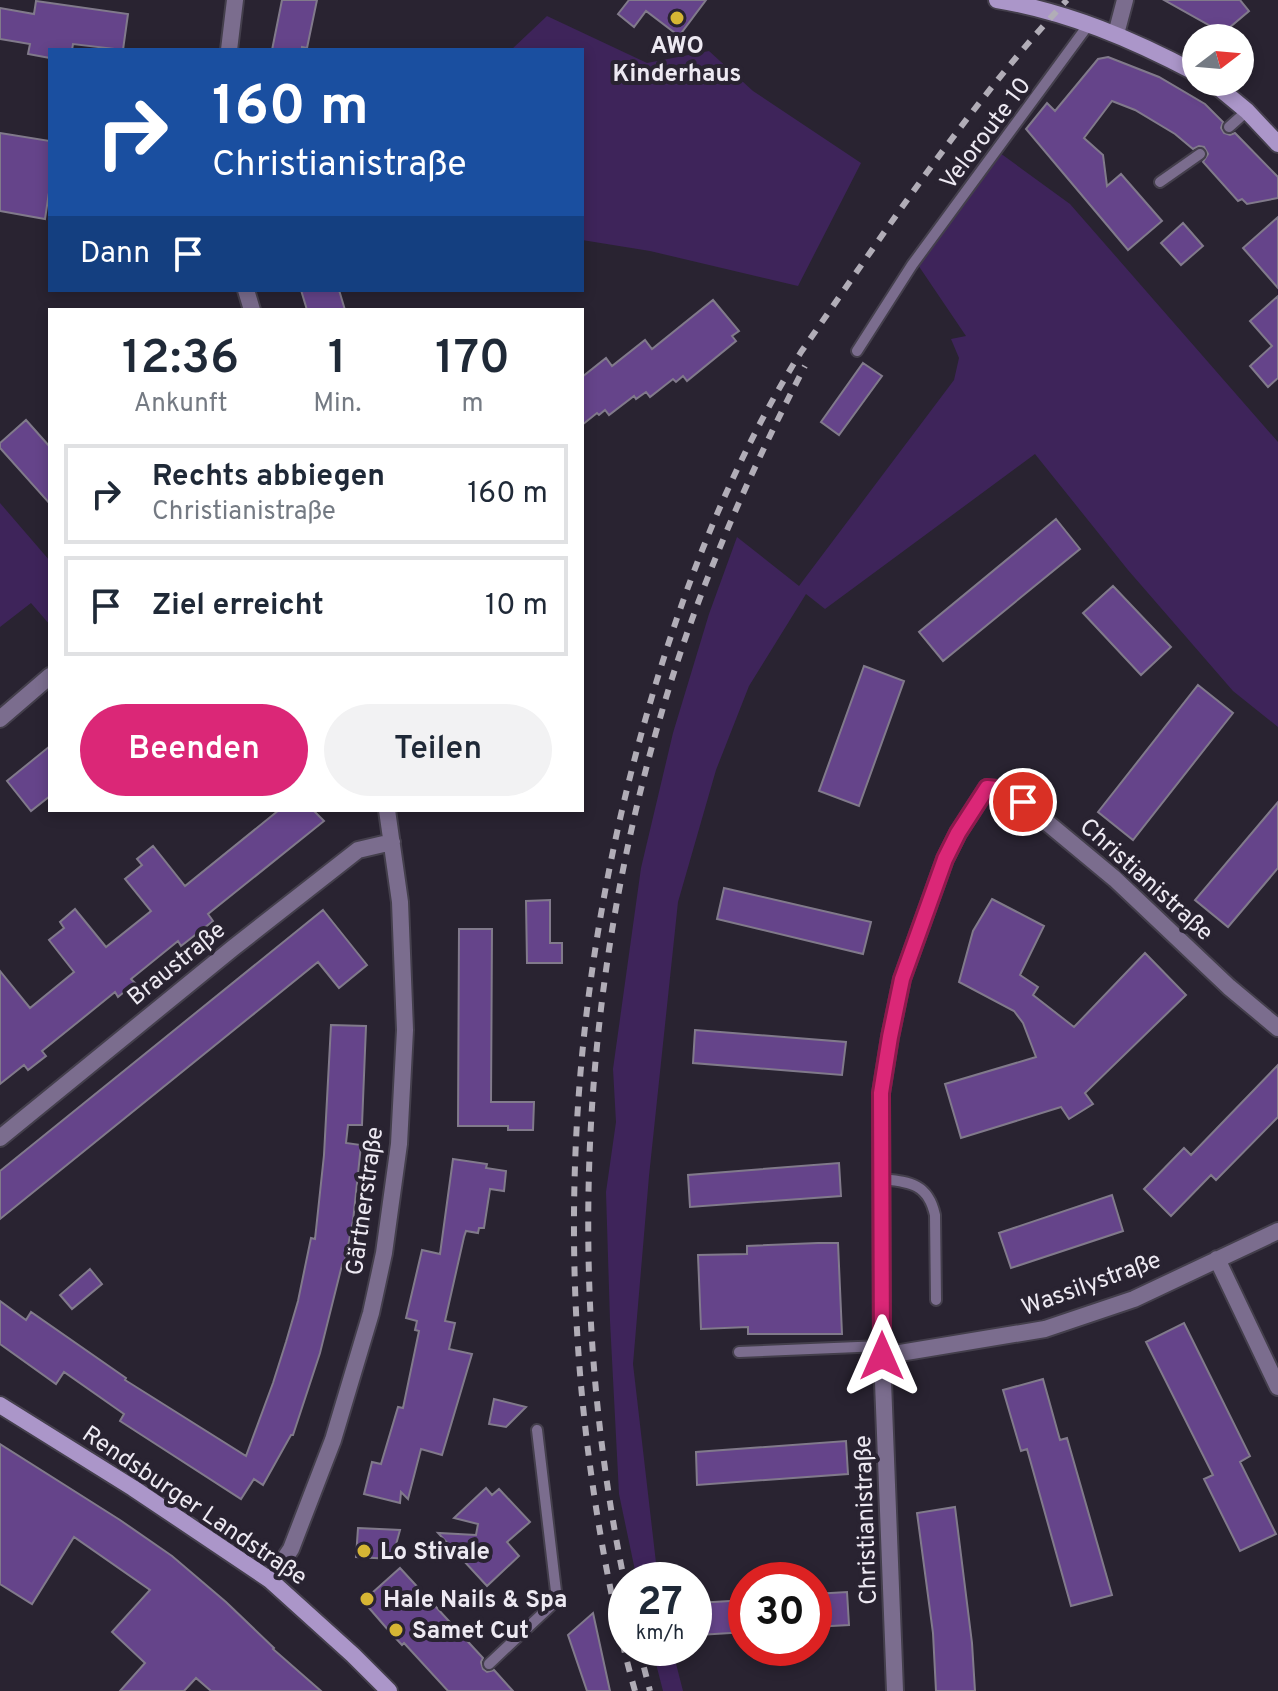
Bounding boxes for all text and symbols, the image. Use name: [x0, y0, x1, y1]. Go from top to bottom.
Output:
marker: AWO Kinderhaus: [668, 9, 686, 27]
north arrow: [1182, 24, 1254, 96]
map controls: [1182, 24, 1254, 96]
place label: AWO Kinderhaus: [613, 32, 741, 90]
street label: Veloroute 10: [935, 72, 1039, 196]
text: 160 m: [212, 74, 369, 144]
icon: right: [80, 80, 184, 184]
text: Christianistraße: [212, 143, 467, 189]
icon: arrive: [166, 232, 210, 276]
text: Dann: [80, 236, 150, 273]
text: 12:36: [122, 330, 239, 390]
text: 1: [328, 330, 347, 390]
text: 170: [435, 330, 510, 390]
text: Ankunft: [134, 388, 228, 421]
text: Min.: [313, 388, 361, 421]
text: m: [462, 388, 484, 421]
text: Rechts abbiegen: [152, 459, 385, 496]
icon: right: [84, 472, 128, 516]
text: 160 m: [467, 476, 548, 513]
text: Christianistraße: [152, 496, 336, 529]
icon: arrive: [84, 584, 128, 628]
text: Ziel erreicht: [152, 588, 324, 625]
text: 10 m: [485, 588, 548, 625]
button: Beenden: [80, 704, 308, 796]
button: Teilen: [324, 704, 552, 796]
pin: [989, 768, 1057, 836]
icon: arrive: [1001, 780, 1045, 824]
street label: Christianistraße: [1073, 813, 1219, 948]
street label: Braustraße: [122, 916, 232, 1013]
street label: Gärtnerstraße: [341, 1125, 391, 1278]
street label: Wassilystraße: [1018, 1246, 1165, 1324]
position arrow: [840, 1314, 924, 1398]
street label: Rendsburger Landstraße: [76, 1420, 312, 1593]
street label: Christianistraße: [849, 1435, 885, 1605]
place label: Lo Stivale: [380, 1538, 490, 1568]
marker: Lo Stivale: [355, 1542, 373, 1560]
speed limit sign: 30: [728, 1562, 832, 1666]
text: 27: [637, 1579, 683, 1629]
place label: Hale Nails & Spa: [383, 1586, 567, 1616]
marker: Hale Nails & Spa: [358, 1590, 376, 1608]
place label: Samet Cut: [412, 1617, 529, 1647]
marker: Samet Cut: [387, 1621, 405, 1639]
text: km/h: [636, 1621, 684, 1647]

